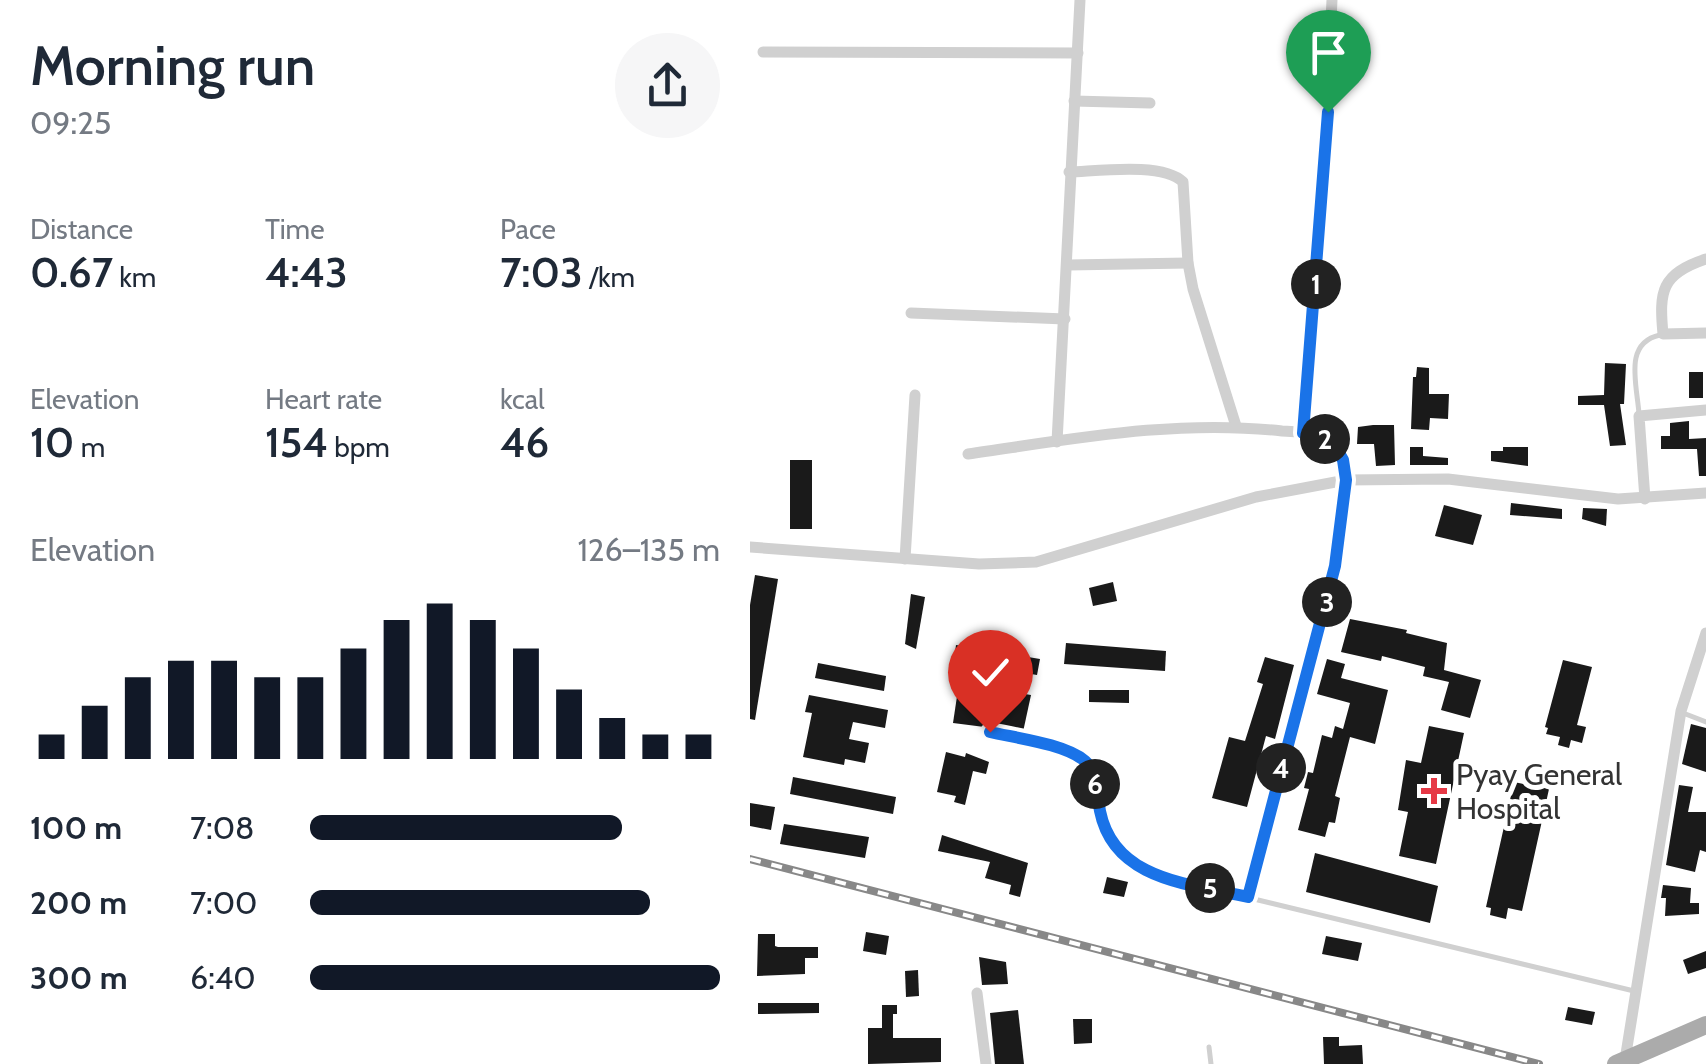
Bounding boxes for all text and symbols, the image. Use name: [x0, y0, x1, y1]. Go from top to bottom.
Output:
pin: [1286, 10, 1371, 113]
icon: arrive: [1301, 25, 1356, 80]
text: Morning run: [30, 32, 315, 99]
button: share: [615, 33, 720, 138]
text: 09:25: [30, 103, 111, 142]
text: Distance: [30, 212, 133, 246]
text: Time: [265, 212, 325, 246]
text: Pace: [500, 212, 556, 246]
text: 0.67: [30, 246, 113, 298]
text: 4:43: [265, 246, 348, 298]
text: 7:03: [500, 246, 583, 298]
pin: 1: [1291, 259, 1341, 309]
text: km: [113, 260, 156, 294]
text: /km: [583, 260, 635, 294]
text: 1: [1311, 267, 1321, 301]
text: Elevation: [30, 382, 139, 416]
text: Heart rate: [265, 382, 382, 416]
text: kcal: [500, 382, 545, 416]
pin: 2: [1300, 414, 1350, 464]
text: 10: [30, 416, 74, 468]
text: 154: [265, 416, 328, 468]
text: 46: [500, 416, 549, 468]
text: 2: [1318, 422, 1332, 456]
text: m: [74, 430, 105, 464]
text: bpm: [328, 430, 390, 464]
text: Elevation: [30, 530, 155, 569]
text: 126–135 m: [577, 530, 720, 569]
pin: 3: [1302, 577, 1352, 627]
text: 3: [1319, 585, 1335, 619]
pin: [948, 630, 1033, 733]
icon: check: [963, 645, 1018, 700]
pin: 4: [1256, 743, 1306, 793]
text: 4: [1272, 751, 1290, 785]
place label: Pyay General Hospital: [1456, 756, 1622, 827]
pin: 6: [1070, 759, 1120, 809]
text: 6: [1087, 767, 1103, 801]
marker: Pyay General Hospital: [1421, 778, 1447, 804]
text: 100 m: [30, 808, 122, 847]
text: 7:08: [190, 808, 254, 847]
pin: 5: [1185, 863, 1235, 913]
text: 5: [1202, 871, 1218, 905]
text: 200 m: [30, 883, 127, 922]
text: 7:00: [190, 883, 257, 922]
text: 300 m: [30, 958, 127, 997]
text: 6:40: [190, 958, 256, 997]

